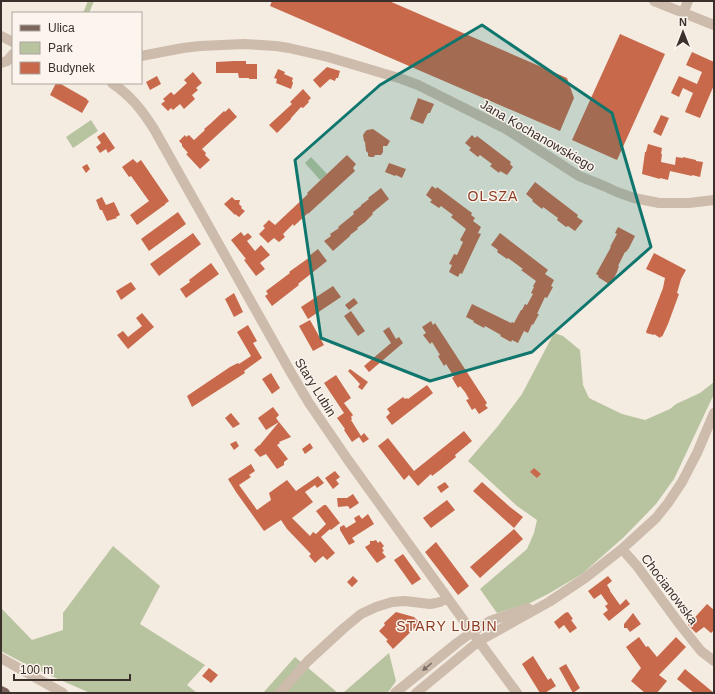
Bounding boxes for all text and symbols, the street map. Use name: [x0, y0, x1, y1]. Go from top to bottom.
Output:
legend: [12, 12, 142, 84]
north arrow: [663, 12, 703, 52]
text: N: [679, 16, 687, 28]
text: Ulica: [48, 21, 75, 35]
text: Park: [48, 41, 74, 55]
text: Budynek: [48, 61, 96, 75]
street label: Jana Kochanowskiego: [478, 96, 598, 174]
district label: OLSZA: [468, 188, 518, 204]
street label: Stary Lubin: [292, 355, 339, 419]
street label: Chocianowska: [638, 551, 701, 628]
district label: STARY LUBIN: [396, 618, 498, 634]
scale bar: [14, 656, 130, 682]
text: 100 m: [20, 663, 53, 677]
one-way arrow: [421, 663, 432, 672]

